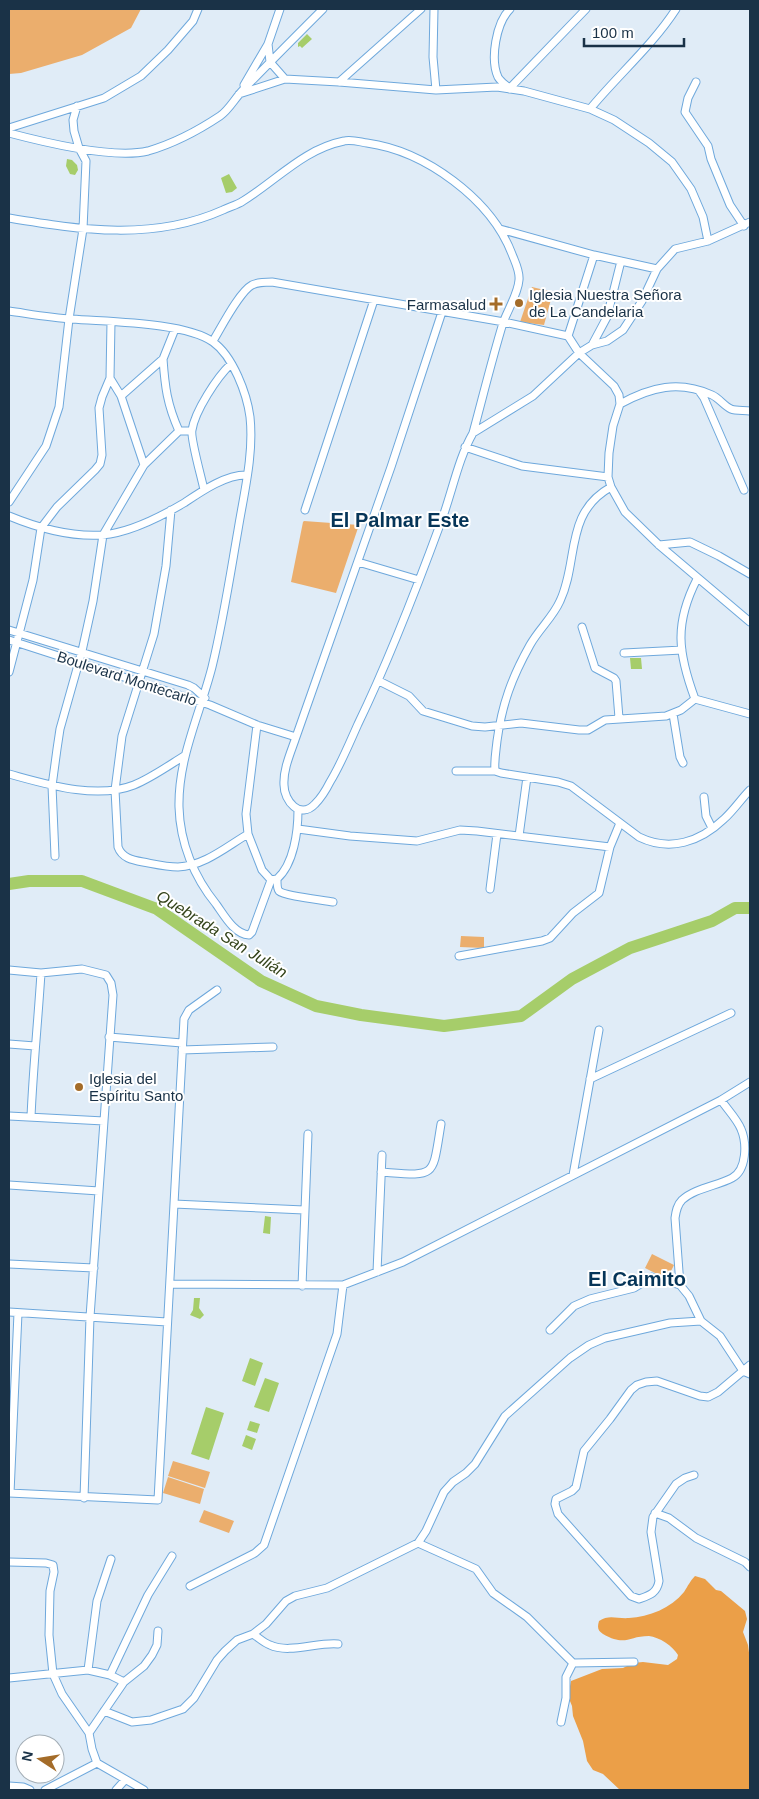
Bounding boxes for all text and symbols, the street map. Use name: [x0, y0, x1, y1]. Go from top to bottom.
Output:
scale bar: [584, 15, 684, 47]
text: 100 m: [592, 24, 634, 41]
place label: Iglesia Nuestra Señora de La Candelaria: [529, 286, 682, 320]
place label: Farmasalud: [407, 296, 486, 313]
marker: Iglesia Nuestra Señora de La Candelaria: [513, 297, 525, 309]
marker: Farmasalud: [490, 298, 502, 310]
district label: El Palmar Este: [331, 509, 469, 531]
street label: Boulevard Montecarlo: [55, 647, 199, 709]
water label: Quebrada San Julián: [154, 887, 290, 981]
place label: Iglesia del Espíritu Santo: [89, 1070, 183, 1104]
marker: Iglesia del Espíritu Santo: [73, 1081, 85, 1093]
district label: El Caimito: [588, 1268, 686, 1290]
north arrow: [15, 1734, 65, 1784]
text: N: [18, 1750, 36, 1763]

